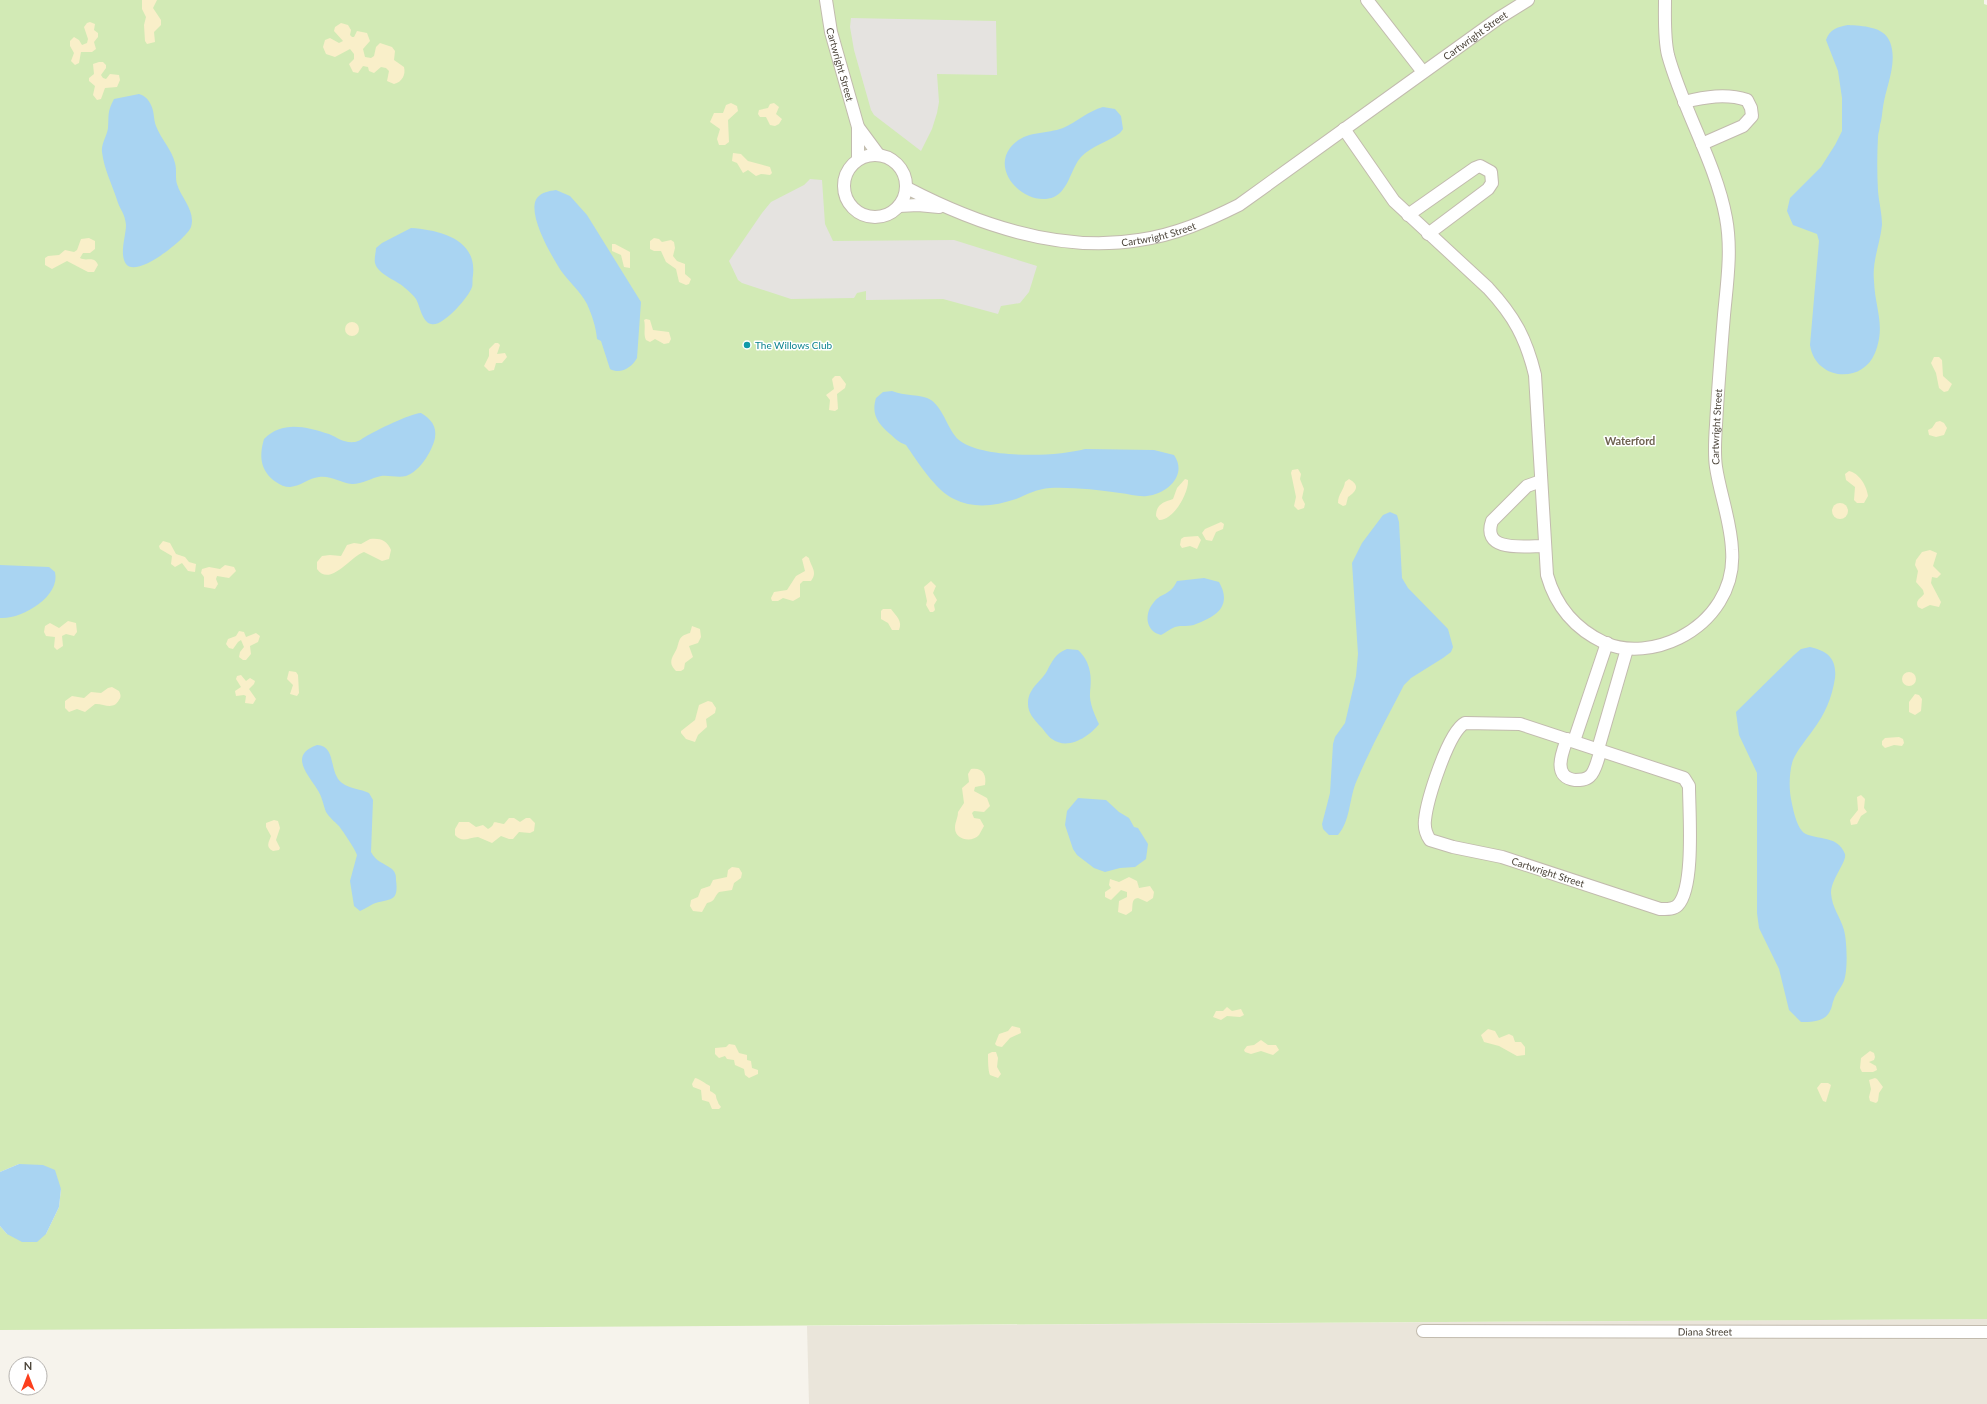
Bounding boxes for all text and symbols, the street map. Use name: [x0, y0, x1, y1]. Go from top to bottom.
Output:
street label: Cartwright Street: [1441, 8, 1510, 62]
street label: Cartwright Street: [824, 27, 856, 103]
street label: Cartwright Street: [1121, 219, 1198, 248]
place label: The Willows Club: [755, 339, 832, 351]
marker: The Willows Club: [742, 340, 752, 350]
street label: Cartwright Street: [1709, 388, 1724, 465]
district label: Waterford: [1605, 434, 1655, 447]
street label: Cartwright Street: [1510, 855, 1586, 890]
street label: Diana Street: [1678, 1325, 1733, 1338]
north arrow: [8, 1356, 48, 1396]
text: N: [24, 1359, 32, 1372]

